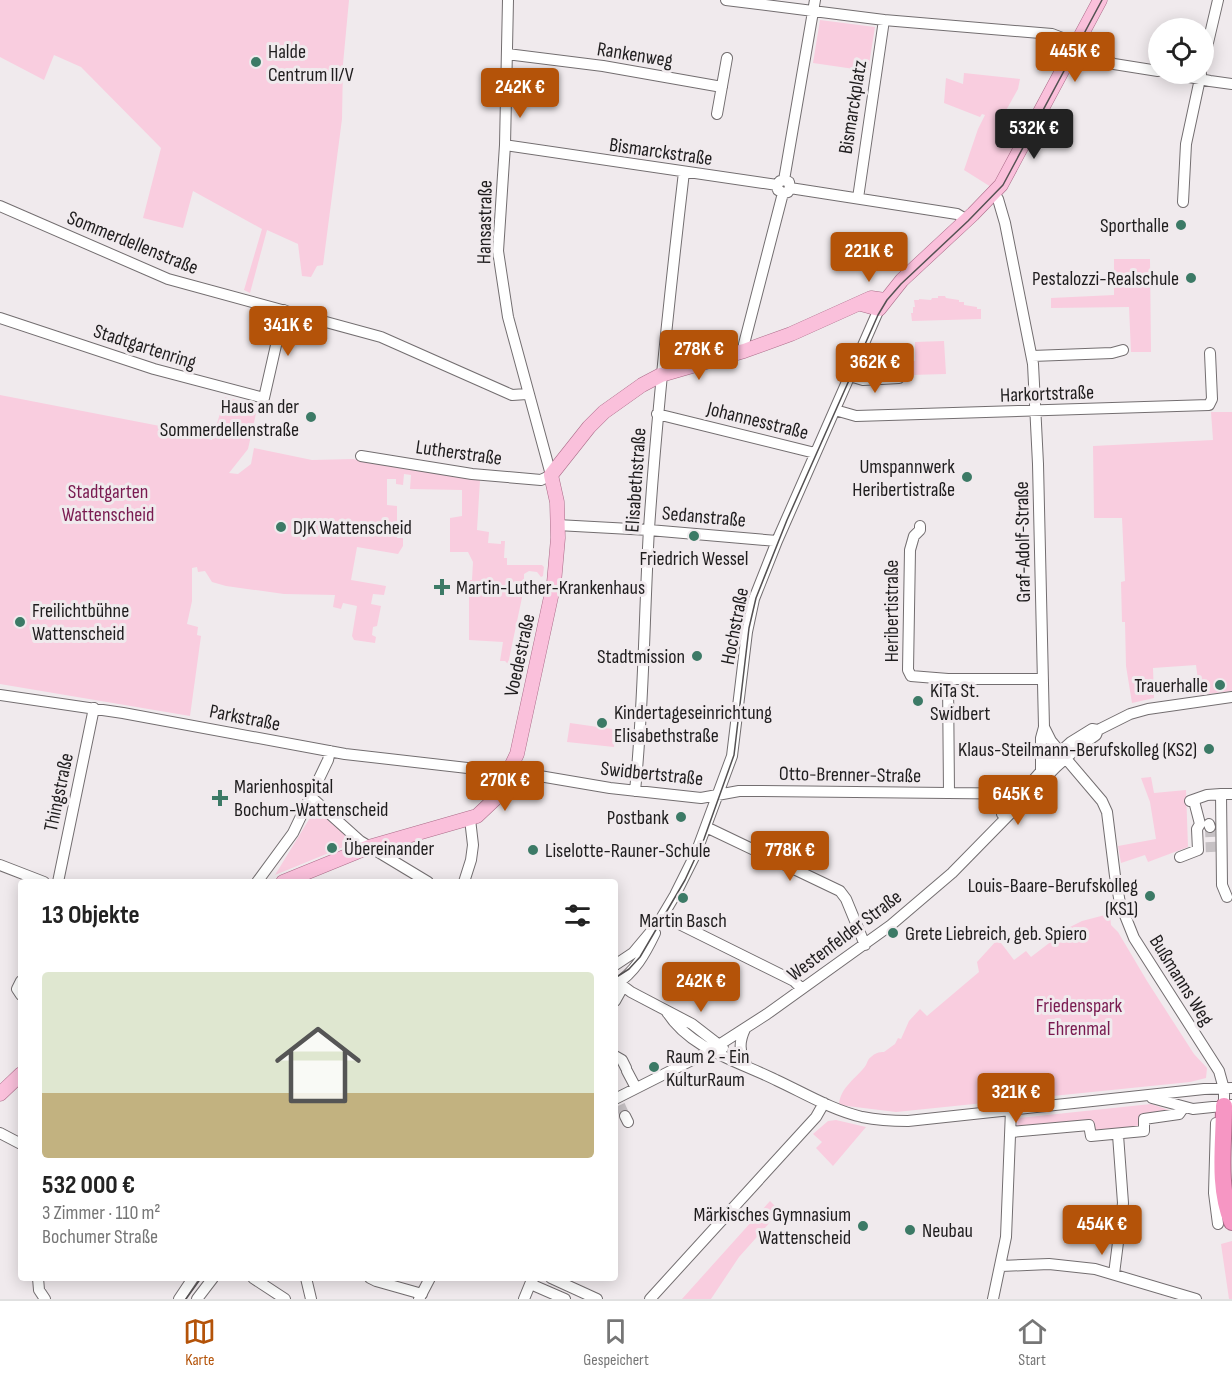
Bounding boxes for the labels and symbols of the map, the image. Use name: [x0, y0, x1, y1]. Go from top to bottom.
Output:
pin: 445K €: [1026, 32, 1124, 83]
street label: Rankenweg: [595, 37, 674, 73]
place label: Halde Centrum II/V: [268, 40, 354, 87]
marker: Halde Centrum II/V: [249, 55, 263, 69]
street label: Bismarckplatz: [834, 59, 872, 156]
pin: 242K €: [471, 68, 569, 119]
pin: 532K €: [985, 109, 1083, 160]
street label: Bismarckstraße: [608, 133, 714, 171]
street label: Hansastraße: [472, 180, 498, 264]
street label: Sommerdellenstraße: [64, 206, 202, 280]
place label: Sporthalle: [1100, 214, 1169, 238]
marker: Sporthalle: [1174, 218, 1188, 232]
pin: 221K €: [820, 232, 918, 283]
place label: Pestalozzi-Realschule: [1032, 267, 1179, 291]
marker: Pestalozzi-Realschule: [1184, 271, 1198, 285]
pin: 341K €: [239, 306, 337, 357]
street label: Stadtgartenring: [90, 319, 199, 375]
pin: 278K €: [650, 330, 748, 381]
pin: 362K €: [826, 343, 924, 394]
street label: Harkortstraße: [1000, 380, 1094, 408]
place label: Haus an der Sommerdellenstraße: [160, 395, 299, 442]
street label: Johannesstraße: [704, 397, 811, 445]
marker: Haus an der Sommerdellenstraße: [304, 410, 318, 424]
street label: Elisabethstraße: [620, 427, 652, 533]
street label: Lutherstraße: [414, 435, 503, 471]
place label: Umspannwerk Heribertistraße: [852, 455, 955, 502]
marker: Umspannwerk Heribertistraße: [960, 470, 974, 484]
park label: Stadtgarten Wattenscheid: [62, 480, 154, 527]
street label: Graf-Adolf-Straße: [1010, 481, 1036, 603]
street label: Sedanstraße: [661, 501, 747, 533]
place label: DJK Wattenscheid: [293, 516, 412, 540]
marker: DJK Wattenscheid: [274, 520, 288, 534]
marker: Friedrich Wessel: [687, 529, 701, 543]
place label: Friedrich Wessel: [639, 547, 749, 571]
street label: Heribertistraße: [880, 560, 904, 662]
place label: Martin-Luther-Krankenhaus: [456, 576, 645, 600]
marker: Martin-Luther-Krankenhaus: [433, 578, 451, 596]
street label: Hochstraße: [716, 586, 754, 667]
place label: Freilichtbühne Wattenscheid: [32, 599, 129, 646]
street label: Voedestraße: [500, 612, 540, 699]
marker: Freilichtbühne Wattenscheid: [13, 615, 27, 629]
place label: Stadtmission: [597, 645, 685, 669]
marker: Stadtmission: [690, 649, 704, 663]
place label: Trauerhalle: [1134, 674, 1208, 698]
marker: Trauerhalle: [1213, 678, 1227, 692]
place label: KiTa St. Swidbert: [930, 679, 990, 726]
marker: KiTa St. Swidbert: [911, 694, 925, 708]
street label: Parkstraße: [207, 699, 282, 737]
place label: Kindertageseinrichtung Elisabethstraße: [614, 701, 772, 748]
marker: Kindertageseinrichtung Elisabethstraße: [595, 716, 609, 730]
place label: Klaus-Steilmann-Berufskolleg (KS2): [958, 738, 1197, 762]
marker: Klaus-Steilmann-Berufskolleg (KS2): [1202, 742, 1216, 756]
street label: Thingstraße: [39, 751, 79, 834]
street label: Swidbertstraße: [599, 757, 704, 791]
pin: 270K €: [456, 761, 554, 812]
street label: Otto-Brenner-Straße: [779, 762, 921, 788]
place label: Marienhospital Bochum-Wattenscheid: [234, 775, 388, 822]
pin: 645K €: [969, 775, 1067, 826]
marker: Marienhospital Bochum-Wattenscheid: [211, 789, 229, 807]
place label: Postbank: [607, 806, 669, 830]
marker: Postbank: [674, 810, 688, 824]
pin: 778K €: [741, 831, 839, 882]
place label: Übereinander: [344, 837, 435, 861]
place label: Liselotte-Rauner-Schule: [545, 839, 711, 863]
marker: Übereinander: [325, 841, 339, 855]
marker: Liselotte-Rauner-Schule: [526, 843, 540, 857]
place label: Louis-Baare-Berufskolleg (KS1): [968, 874, 1138, 921]
street label: Westenfelder Straße: [783, 885, 907, 987]
marker: Louis-Baare-Berufskolleg (KS1): [1143, 889, 1157, 903]
marker: Martin Basch: [676, 891, 690, 905]
place label: Martin Basch: [639, 909, 727, 933]
place label: Grete Liebreich, geb. Spiero: [905, 922, 1087, 946]
marker: Grete Liebreich, geb. Spiero: [886, 926, 900, 940]
street label: Bußmanns Weg: [1144, 931, 1218, 1030]
pin: 242K €: [652, 962, 750, 1013]
park label: Friedenspark Ehrenmal: [1036, 994, 1123, 1041]
place label: Raum 2 - Ein KulturRaum: [666, 1045, 750, 1092]
marker: Raum 2 - Ein KulturRaum: [647, 1060, 661, 1074]
pin: 321K €: [967, 1073, 1065, 1124]
place label: Märkisches Gymnasium Wattenscheid: [694, 1203, 851, 1250]
pin: 454K €: [1053, 1205, 1151, 1256]
marker: Märkisches Gymnasium Wattenscheid: [856, 1219, 870, 1233]
place label: Neubau: [922, 1219, 973, 1243]
marker: Neubau: [903, 1223, 917, 1237]

